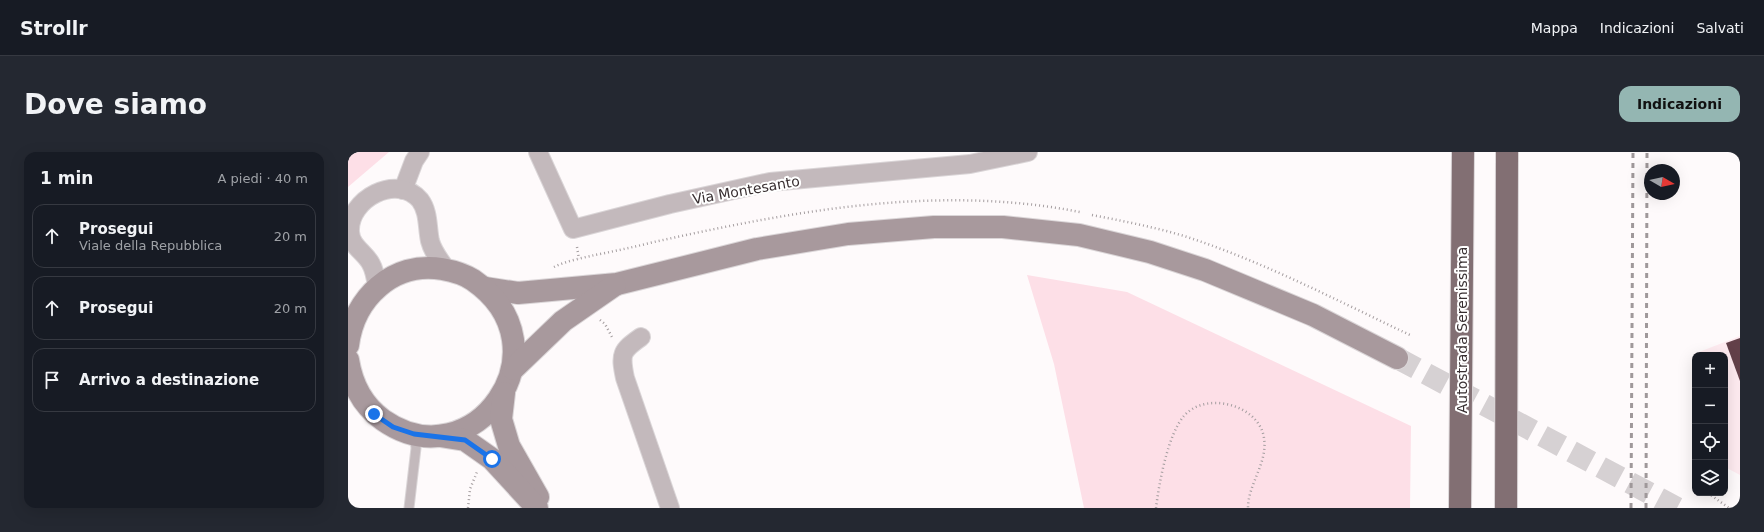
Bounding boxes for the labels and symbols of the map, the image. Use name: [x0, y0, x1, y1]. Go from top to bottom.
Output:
north arrow: [1644, 164, 1680, 200]
street label: Via Montesanto: [691, 173, 801, 207]
street label: Autostrada Serenissima: [1454, 247, 1470, 413]
route end: [365, 405, 383, 423]
route start: [483, 450, 501, 468]

